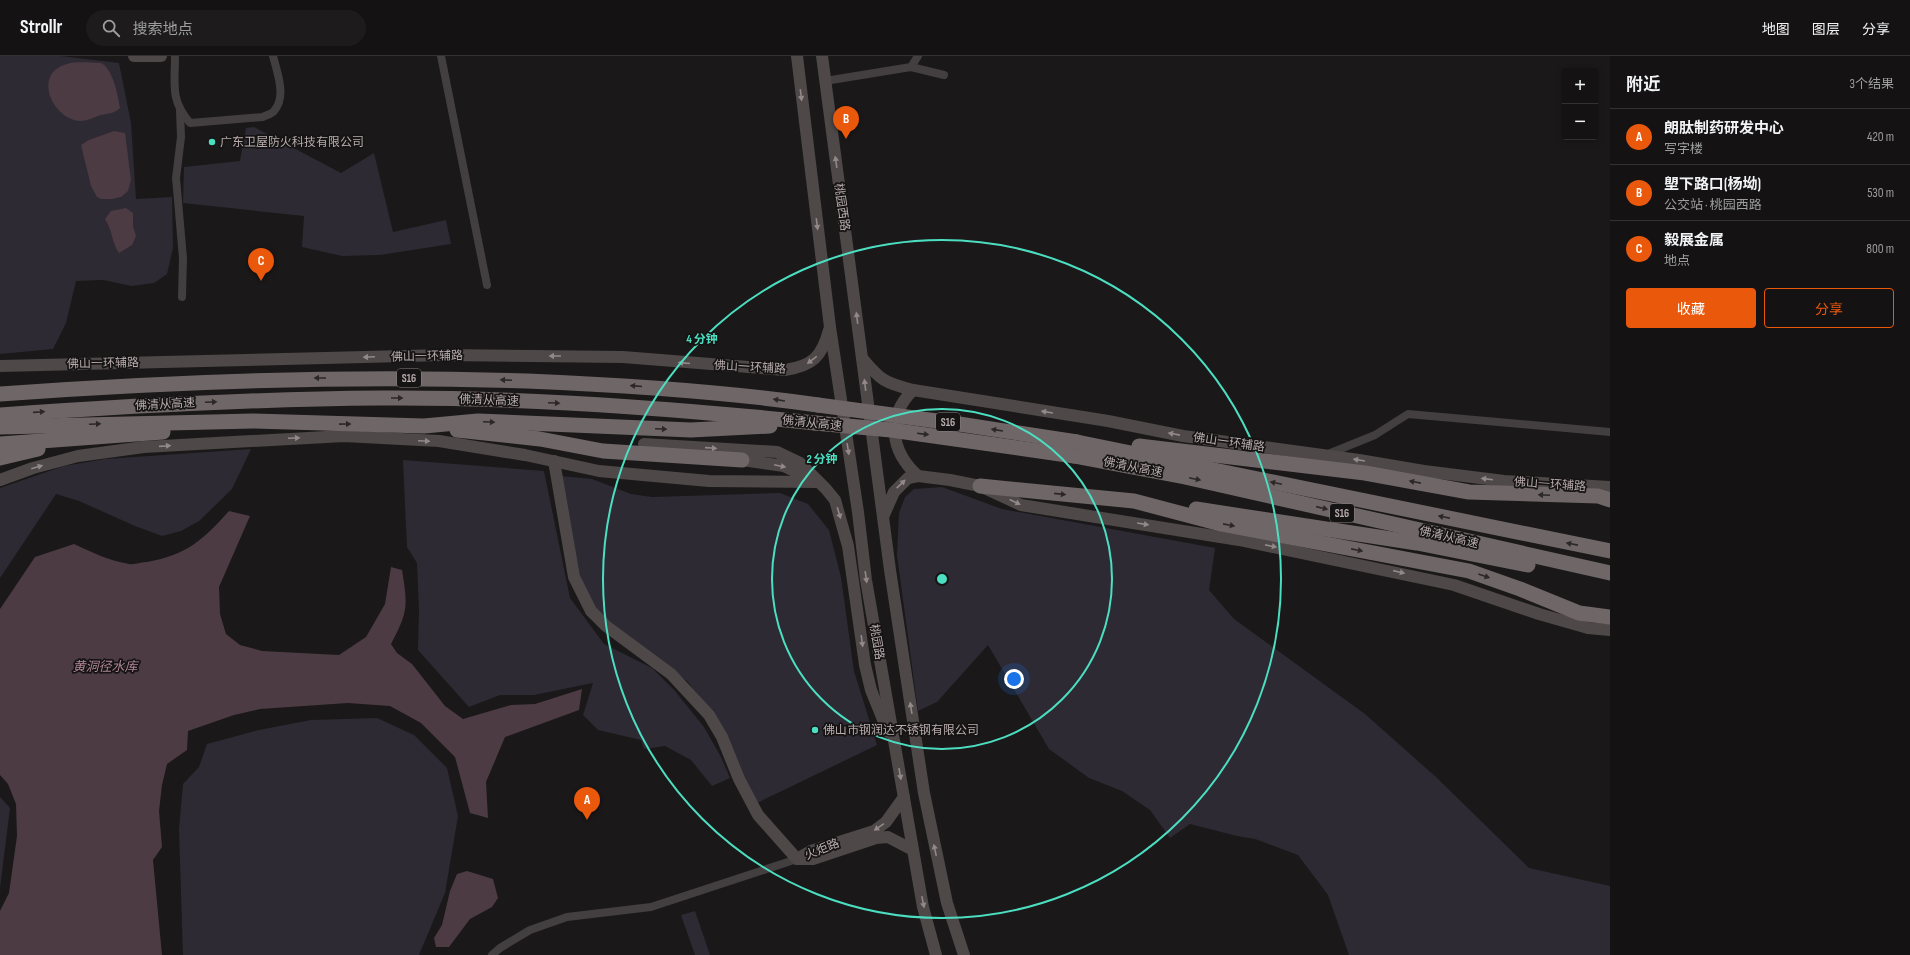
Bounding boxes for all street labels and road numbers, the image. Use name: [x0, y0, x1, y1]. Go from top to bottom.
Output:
street label: 桃园西路: [831, 182, 852, 232]
street label: 佛山一环辅路: [391, 348, 463, 365]
street label: 佛山一环辅路: [67, 355, 139, 372]
street label: 佛山一环辅路: [714, 358, 786, 377]
road number: S16: [397, 369, 421, 387]
street label: 佛清从高速: [459, 392, 519, 409]
street label: 佛清从高速: [135, 395, 195, 414]
street label: 佛清从高速: [781, 413, 843, 434]
road number: S16: [936, 413, 960, 431]
street label: 佛山一环辅路: [1192, 430, 1266, 455]
street label: 佛清从高速: [1102, 454, 1164, 481]
street label: 佛山一环辅路: [1514, 475, 1586, 494]
road number: S16: [1330, 504, 1354, 522]
street label: 佛清从高速: [1418, 523, 1480, 552]
street label: 桃园路: [866, 623, 887, 661]
street label: 火炬路: [803, 836, 842, 863]

